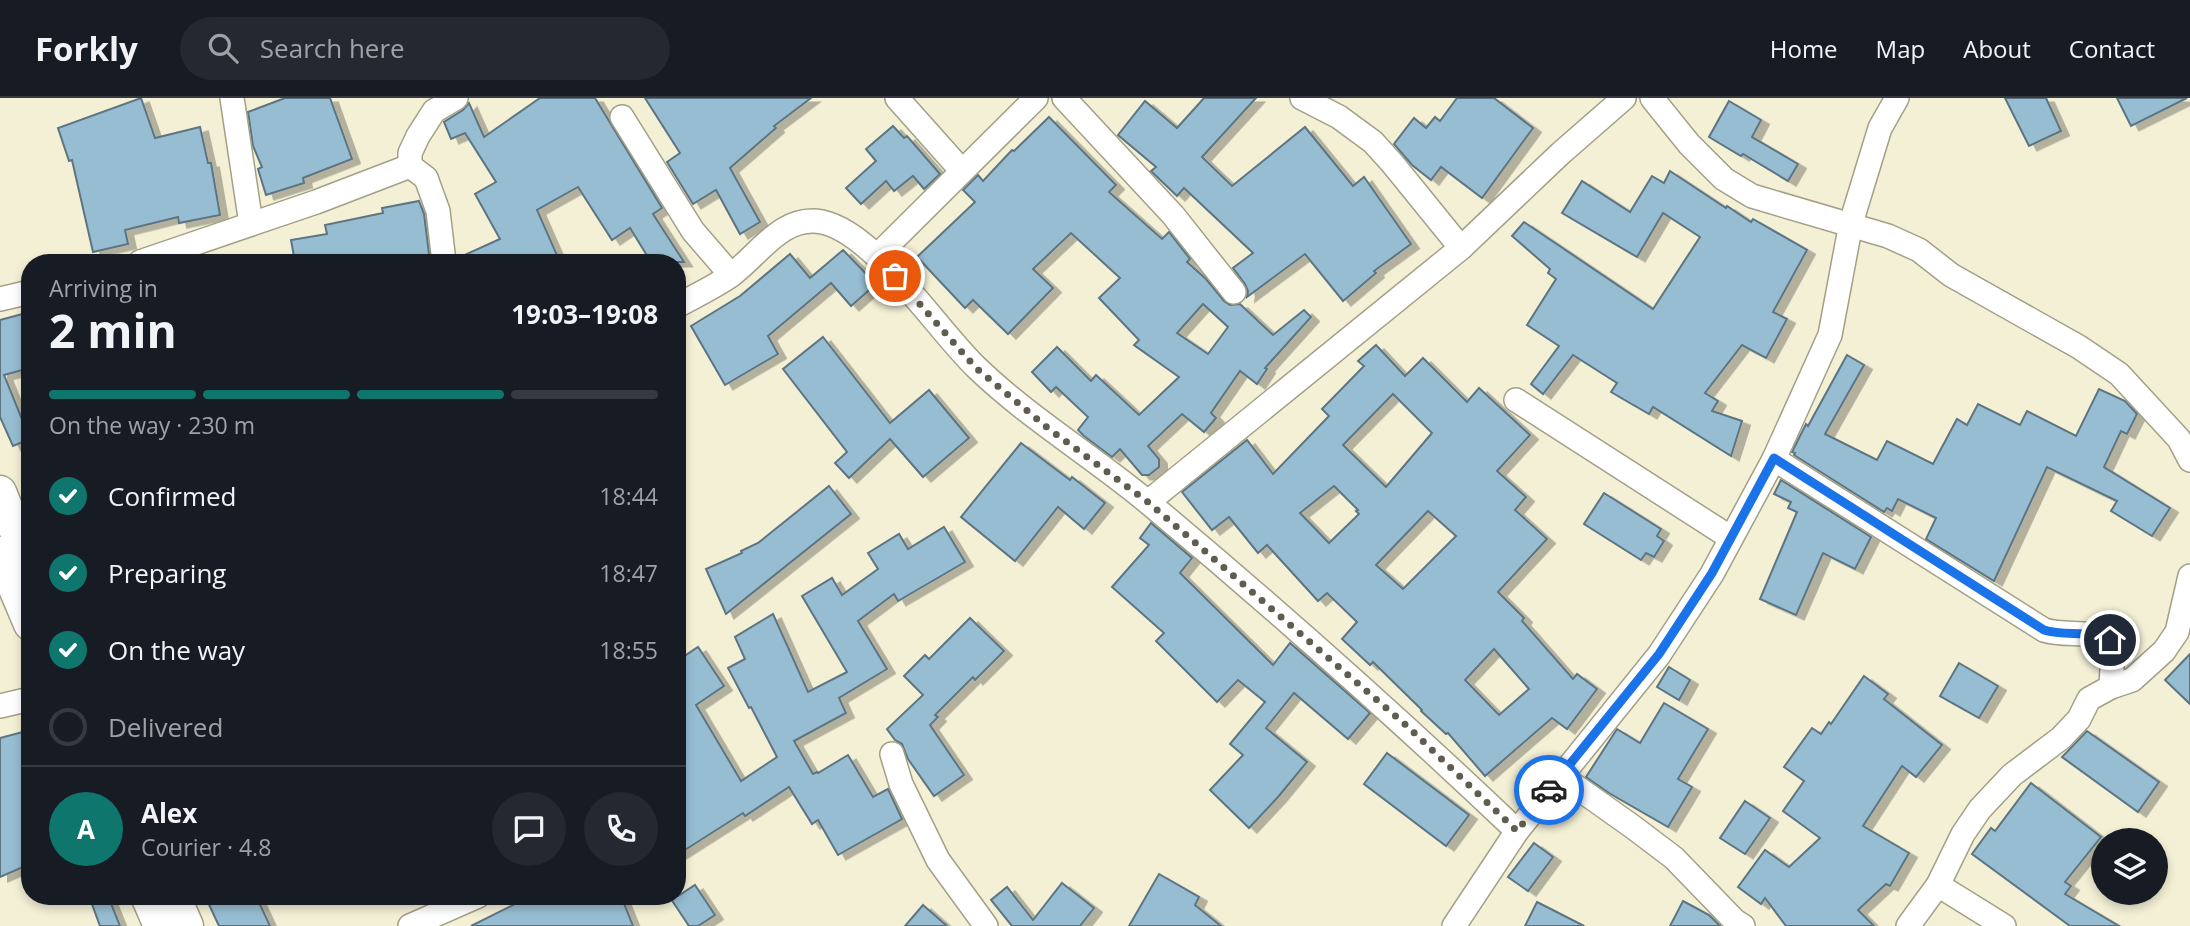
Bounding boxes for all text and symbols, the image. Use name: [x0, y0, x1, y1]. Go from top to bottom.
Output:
search box: [180, 17, 670, 80]
text: Forkly: [35, 26, 138, 71]
icon: search: [204, 29, 242, 67]
text: Search here: [260, 30, 405, 66]
text: Home: [1770, 32, 1838, 65]
text: Map: [1876, 32, 1925, 65]
text: About: [1963, 32, 2031, 65]
text: Contact: [2069, 32, 2155, 65]
pin: [865, 246, 925, 306]
icon: bag: [876, 257, 914, 295]
text: Arriving in: [49, 272, 158, 304]
text: 19:03–19:08: [511, 296, 658, 332]
text: 2 min: [49, 299, 177, 361]
text: On the way · 230 m: [49, 409, 255, 441]
icon: check: [49, 477, 87, 515]
text: Confirmed: [108, 478, 236, 514]
text: 18:44: [599, 480, 658, 512]
icon: check: [49, 554, 87, 592]
text: Preparing: [108, 555, 226, 591]
text: 18:47: [599, 557, 658, 589]
pin: [2080, 610, 2140, 670]
icon: home: [2091, 621, 2129, 659]
icon: check: [49, 631, 87, 669]
text: On the way: [108, 632, 245, 668]
text: 18:55: [599, 634, 658, 666]
text: Delivered: [108, 709, 223, 745]
courier: [1514, 755, 1584, 825]
icon: car: [1530, 771, 1568, 809]
button: chat: [492, 792, 566, 866]
button: phone: [584, 792, 658, 866]
text: Alex: [141, 795, 197, 831]
text: A: [77, 811, 95, 847]
map controls: [2091, 828, 2168, 905]
button: layers: [2091, 828, 2168, 905]
text: Courier · 4.8: [141, 831, 271, 863]

